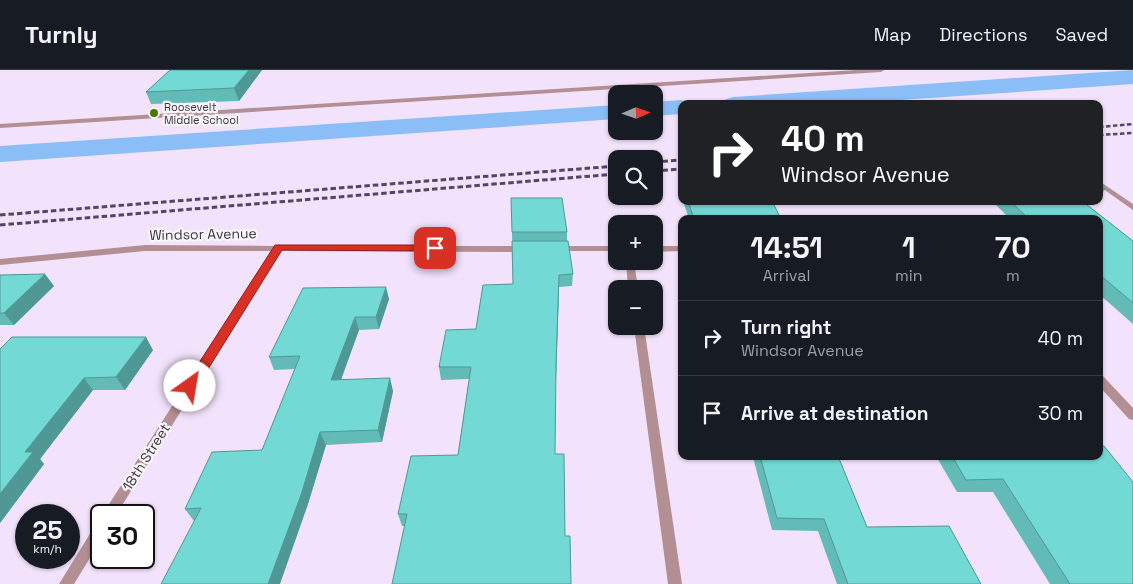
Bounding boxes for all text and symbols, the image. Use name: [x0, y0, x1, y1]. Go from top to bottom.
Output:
text: Turnly: [25, 19, 98, 50]
text: Map: [874, 23, 911, 46]
text: Directions: [939, 23, 1028, 46]
text: Saved: [1056, 23, 1108, 46]
north arrow: [608, 85, 662, 140]
map controls: [608, 85, 663, 335]
place label: Roosevelt Middle School: [164, 100, 239, 127]
marker: Roosevelt Middle School: [148, 107, 160, 119]
text: 40 m: [781, 117, 865, 161]
icon: right: [698, 120, 763, 185]
button: search: [608, 150, 663, 205]
text: Windsor Avenue: [781, 160, 950, 188]
button: +: [608, 215, 663, 270]
street label: Windsor Avenue: [149, 224, 257, 244]
pin: [414, 227, 456, 269]
text: 14:51: [750, 228, 823, 267]
text: 1: [902, 228, 916, 267]
text: 70: [995, 228, 1031, 267]
icon: arrive: [421, 234, 449, 262]
text: Arrival: [763, 265, 810, 286]
text: min: [895, 265, 923, 286]
text: m: [1006, 265, 1020, 286]
button: −: [608, 280, 663, 335]
text: Turn right: [741, 315, 831, 340]
icon: right: [698, 324, 726, 352]
text: 40 m: [1038, 326, 1083, 351]
text: Windsor Avenue: [741, 340, 864, 361]
position arrow: [163, 359, 215, 411]
icon: arrive: [698, 399, 726, 427]
text: Arrive at destination: [741, 401, 929, 426]
text: 30 m: [1038, 401, 1083, 426]
street label: 18th Street: [118, 420, 174, 494]
speed limit sign: 30: [90, 504, 155, 569]
text: 25: [33, 514, 62, 546]
text: km/h: [33, 541, 62, 557]

